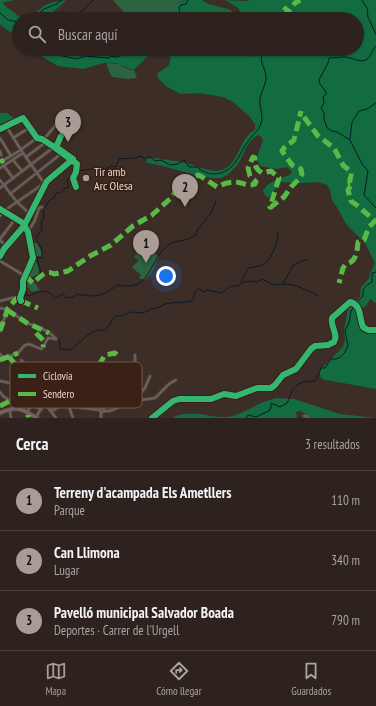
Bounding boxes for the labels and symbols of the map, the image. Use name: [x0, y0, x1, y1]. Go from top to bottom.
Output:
pin: 3: [55, 109, 81, 142]
place label: Tir amb Arc Olesa: [94, 164, 133, 193]
marker: Tir amb Arc Olesa: [81, 173, 91, 183]
pin: 2: [172, 174, 198, 207]
pin: 1: [133, 230, 159, 263]
your location: [156, 266, 176, 286]
legend: [10, 362, 142, 408]
text: Ciclovía: [43, 369, 73, 383]
text: Sendero: [43, 387, 74, 401]

